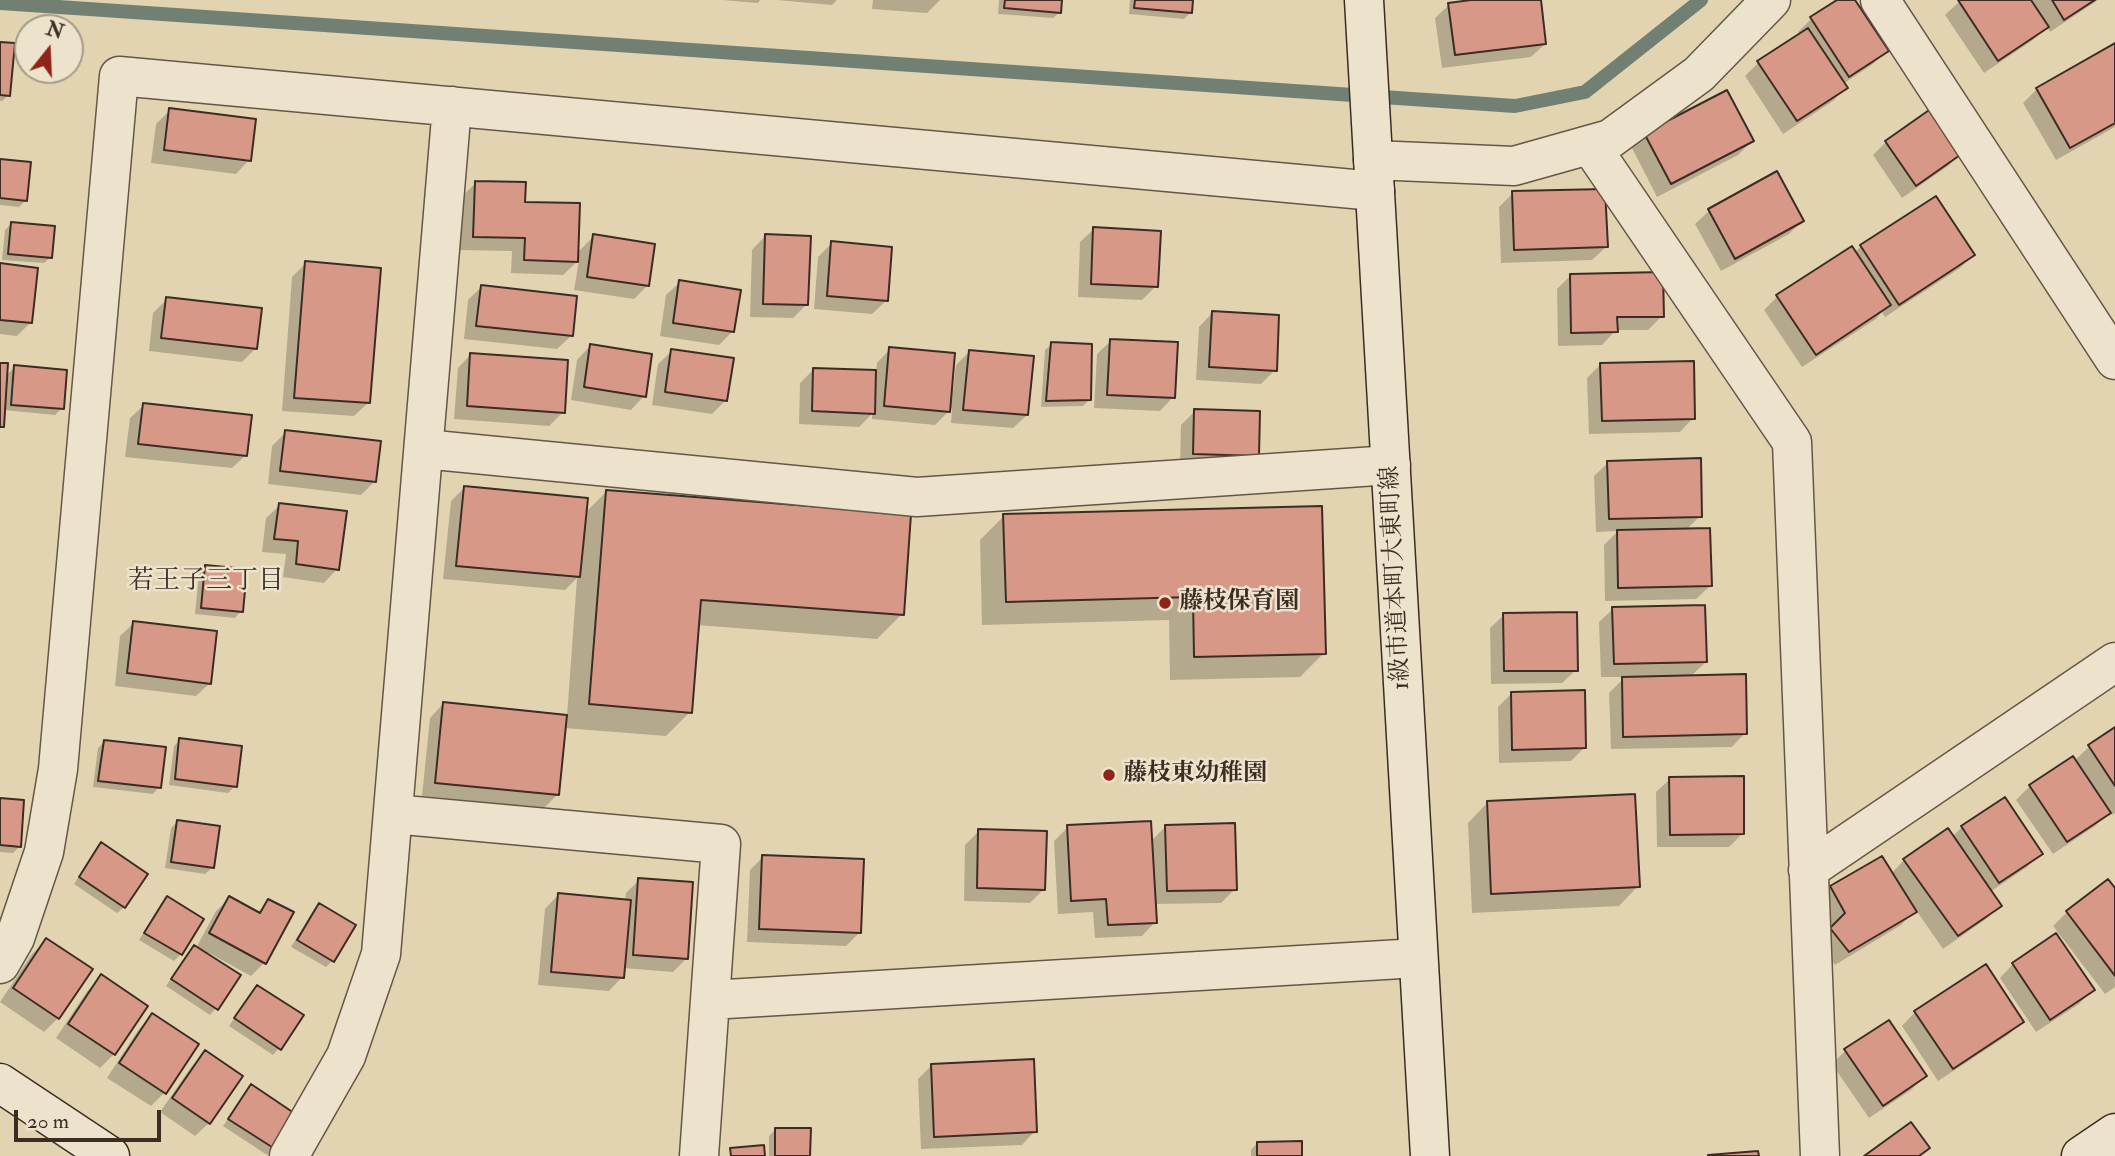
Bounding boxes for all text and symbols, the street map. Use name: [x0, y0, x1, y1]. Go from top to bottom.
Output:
north arrow: [14, 14, 84, 84]
text: N: [43, 17, 67, 45]
street label: 1級市道本町大東町線: [1377, 465, 1417, 691]
district label: 若王子三丁目: [128, 566, 284, 598]
place label: 藤枝保育園: [1179, 589, 1299, 617]
marker: 藤枝保育園: [1157, 595, 1173, 611]
place label: 藤枝東幼稚園: [1123, 761, 1267, 789]
marker: 藤枝東幼稚園: [1101, 767, 1117, 783]
scale bar: [18, 1096, 164, 1140]
text: 20 m: [27, 1108, 69, 1135]

